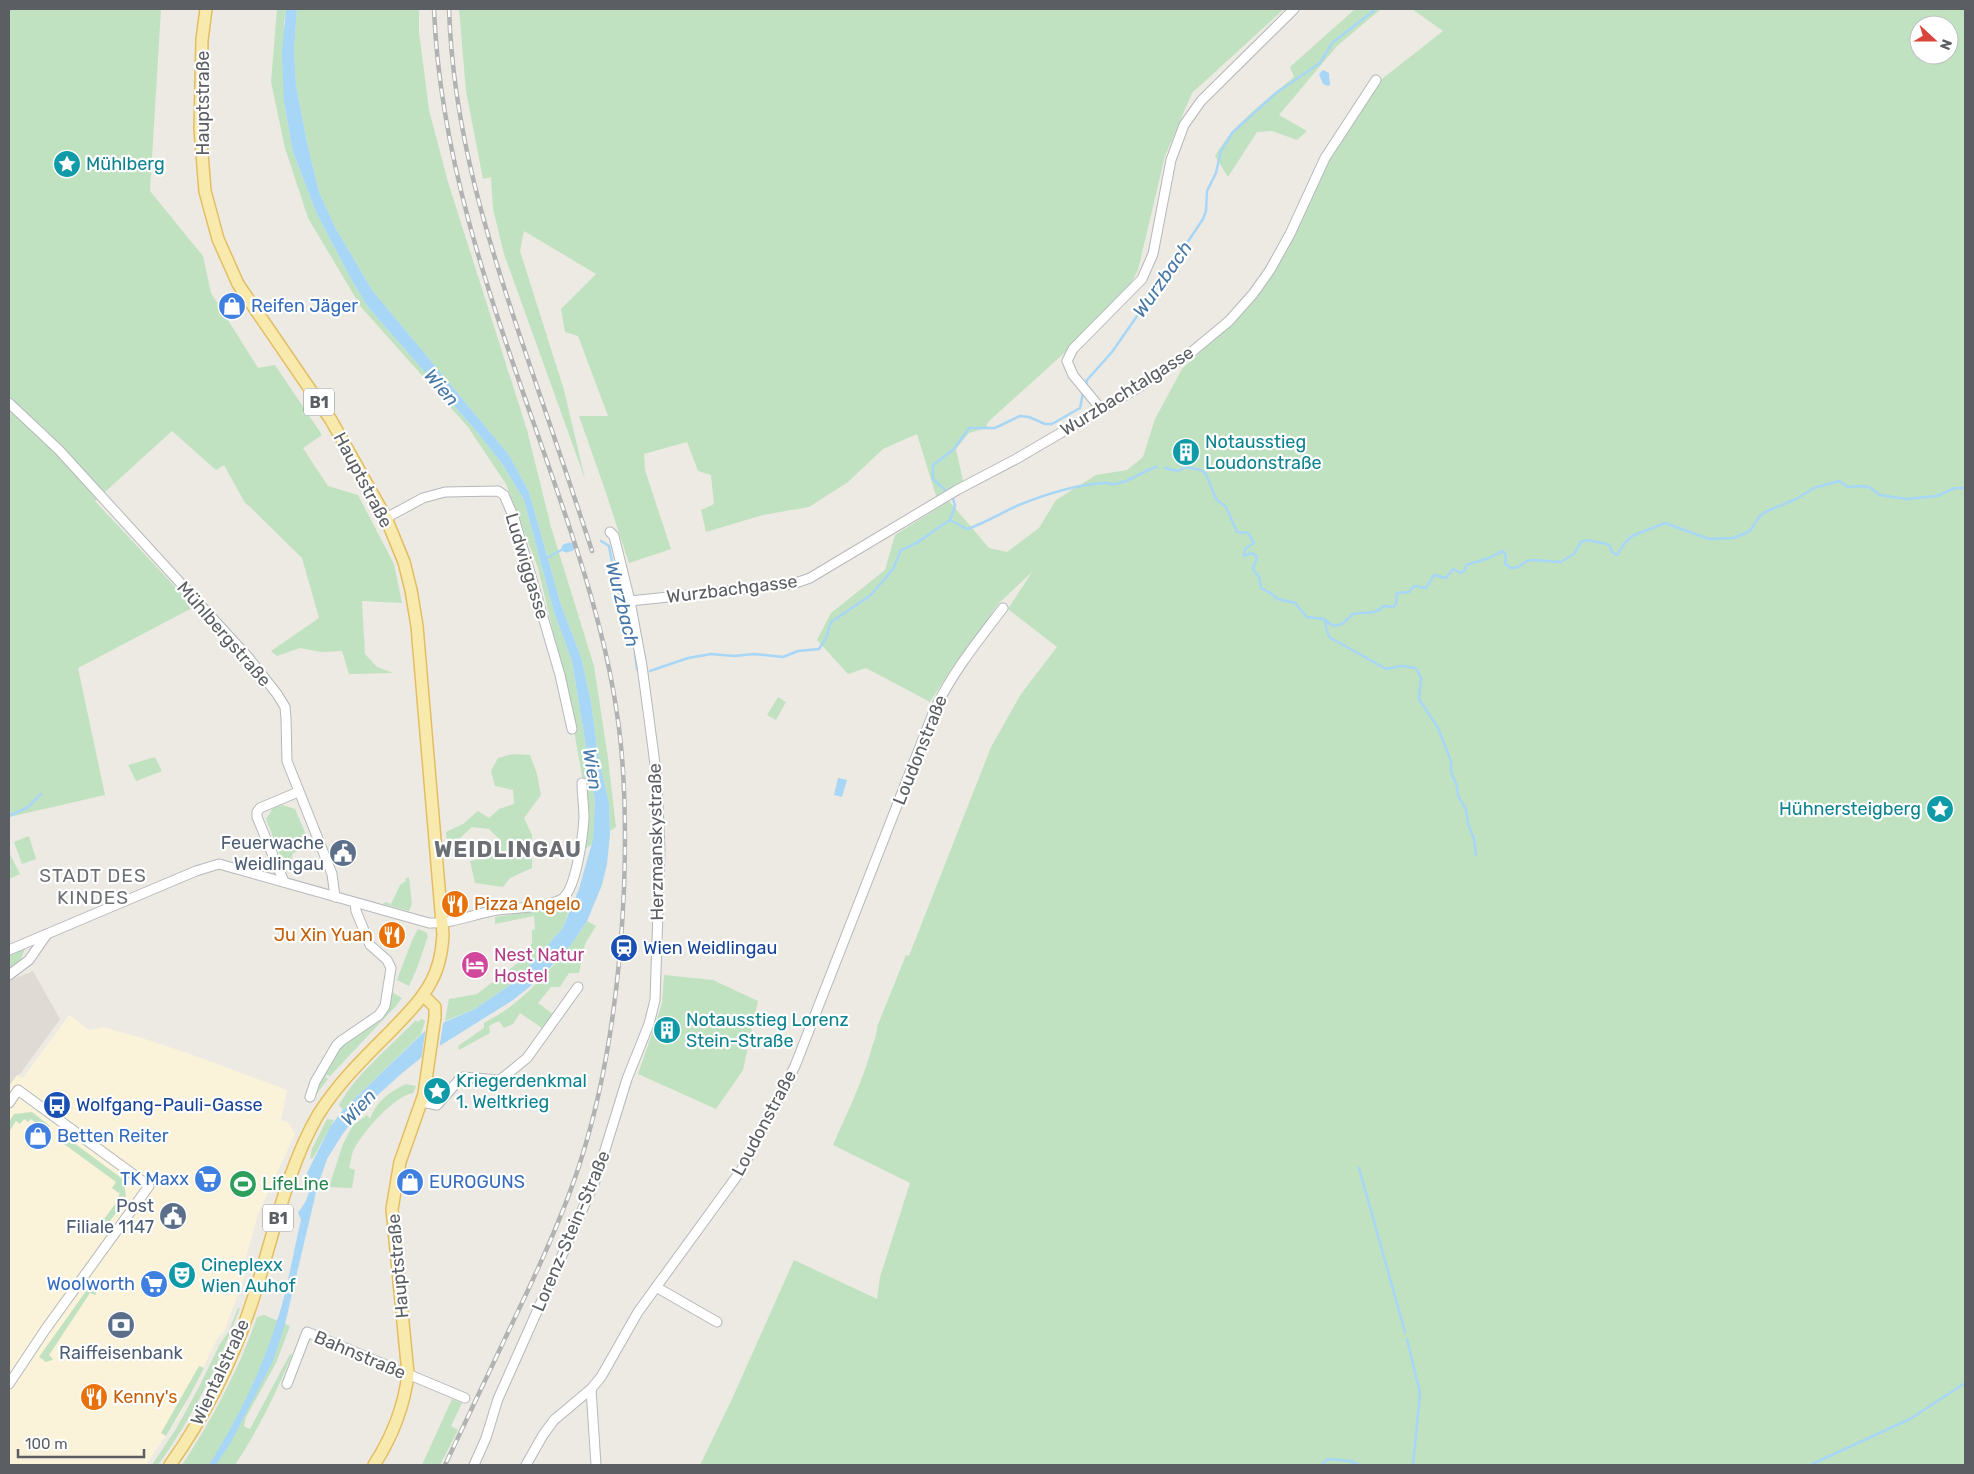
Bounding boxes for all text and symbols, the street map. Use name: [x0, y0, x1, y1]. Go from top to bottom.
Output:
north arrow: [1909, 15, 1959, 65]
text: N: [1936, 37, 1955, 52]
street label: Hauptstraße: [192, 51, 214, 155]
place icon: Mühlberg: [52, 149, 82, 179]
place label: Mühlberg: [86, 153, 165, 175]
water label: Wurzbach: [1128, 237, 1197, 322]
shop icon: Reifen Jäger: [217, 291, 247, 321]
place label: Reifen Jäger: [251, 295, 358, 317]
street label: Wurzbachtalgasse: [1056, 341, 1198, 441]
water label: Wien: [419, 364, 464, 411]
road number: B1: [304, 388, 334, 416]
street label: Hauptstraße: [329, 429, 397, 531]
place label: Notausstieg Loudonstraße: [1205, 431, 1322, 474]
building icon: Notausstieg Loudonstraße: [1171, 437, 1201, 467]
street label: Ludwiggasse: [500, 510, 554, 622]
water label: Wurzbach: [601, 559, 644, 649]
street label: Wurzbachgasse: [665, 570, 799, 608]
street label: Mühlbergstraße: [172, 577, 276, 691]
street label: Loudonstraße: [888, 692, 952, 808]
water label: Wien: [578, 747, 607, 792]
street label: Herzmanskystraße: [644, 763, 668, 921]
place icon: Hühnersteigberg: [1925, 794, 1955, 824]
place label: Hühnersteigberg: [1779, 798, 1921, 820]
place label: Feuerwache Weidlingau: [221, 832, 324, 875]
district label: WEIDLINGAU: [434, 836, 582, 863]
public building icon: Feuerwache Weidlingau: [328, 838, 358, 868]
district label: STADT DES KINDES: [39, 864, 147, 909]
restaurant icon: Pizza Angelo: [440, 889, 470, 919]
place label: Pizza Angelo: [474, 893, 581, 915]
restaurant icon: Ju Xin Yuan: [377, 920, 407, 950]
place label: Ju Xin Yuan: [274, 924, 373, 946]
station icon: Wien Weidlingau: [609, 933, 639, 963]
place label: Wien Weidlingau: [643, 937, 777, 959]
place label: Nest Natur Hostel: [494, 944, 584, 987]
hotel icon: Nest Natur Hostel: [460, 950, 490, 980]
place label: Notausstieg Lorenz Stein-Straße: [686, 1009, 849, 1052]
building icon: Notausstieg Lorenz Stein-Straße: [652, 1015, 682, 1045]
street label: Loudonstraße: [727, 1066, 801, 1180]
place label: Kriegerdenkmal 1. Weltkrieg: [456, 1070, 587, 1113]
place icon: Kriegerdenkmal 1. Weltkrieg: [422, 1076, 452, 1106]
water label: Wien: [336, 1084, 381, 1130]
bus stop icon: Wolfgang-Pauli-Gasse: [42, 1090, 72, 1120]
place label: Wolfgang-Pauli-Gasse: [76, 1094, 263, 1116]
shop icon: Betten Reiter: [23, 1121, 53, 1151]
place label: Betten Reiter: [57, 1125, 169, 1147]
street label: Lorenz-Stein-Straße: [527, 1147, 615, 1315]
supermarket icon: TK Maxx: [193, 1164, 223, 1194]
shop icon: EUROGUNS: [395, 1167, 425, 1197]
place label: TK Maxx: [120, 1168, 189, 1190]
sports icon: LifeLine: [228, 1169, 258, 1199]
place label: EUROGUNS: [429, 1171, 525, 1193]
place label: LifeLine: [262, 1173, 329, 1195]
place label: Post Filiale 1147: [66, 1195, 154, 1238]
public building icon: Post Filiale 1147: [158, 1201, 188, 1231]
road number: B1: [263, 1204, 293, 1232]
street label: Hauptstraße: [382, 1213, 414, 1319]
place label: Cineplexx Wien Auhof: [201, 1254, 296, 1297]
theatre icon: Cineplexx Wien Auhof: [167, 1260, 197, 1290]
supermarket icon: Woolworth: [139, 1269, 169, 1299]
place label: Woolworth: [47, 1273, 135, 1295]
bank icon: Raiffeisenbank: [106, 1310, 136, 1340]
street label: Wientalstraße: [186, 1315, 254, 1429]
street label: Bahnstraße: [311, 1326, 409, 1384]
place label: Raiffeisenbank: [59, 1342, 184, 1364]
restaurant icon: Kenny's: [79, 1382, 109, 1412]
place label: Kenny's: [113, 1386, 178, 1408]
scale bar: [18, 1426, 144, 1458]
text: 100 m: [25, 1435, 67, 1453]

